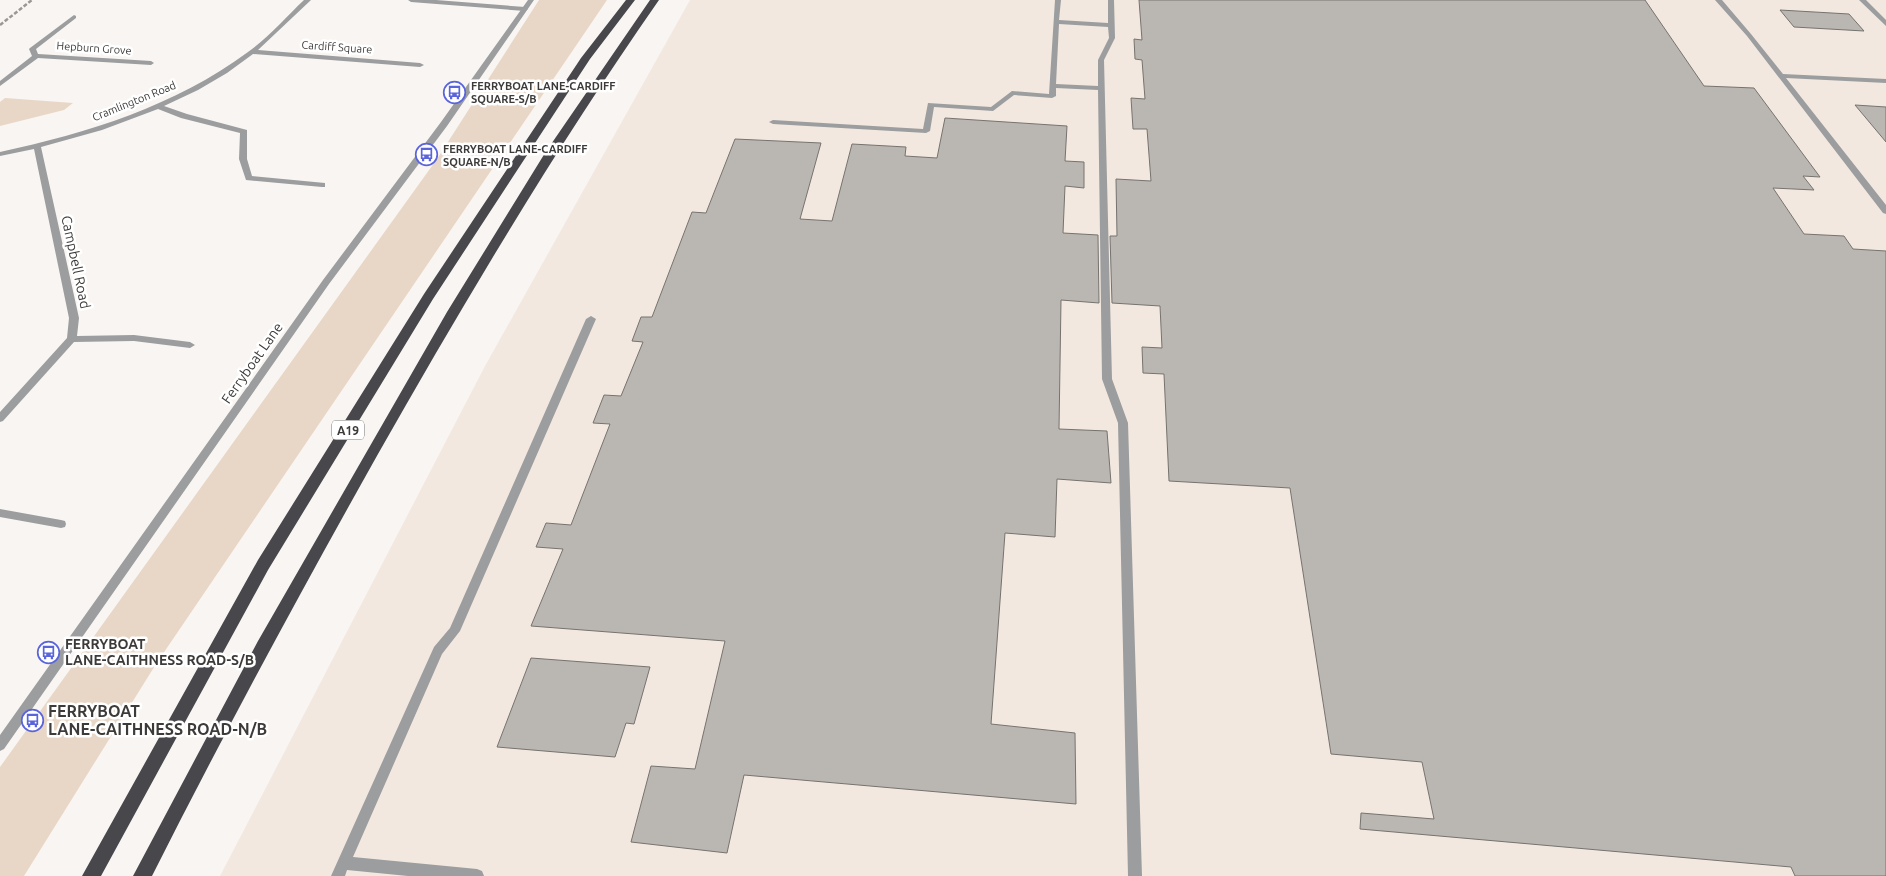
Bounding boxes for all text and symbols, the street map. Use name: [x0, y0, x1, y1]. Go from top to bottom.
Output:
street label: Hepburn Grove: [56, 39, 132, 57]
street label: Cardiff Square: [301, 39, 373, 55]
street label: Cramlington Road: [90, 79, 178, 123]
bus stop icon: FERRYBOAT LANE-CARDIFF SQUARE-S/B: [443, 80, 467, 104]
place label: FERRYBOAT LANE-CARDIFF SQUARE-S/B: [471, 80, 615, 105]
bus stop icon: FERRYBOAT LANE-CARDIFF SQUARE-N/B: [415, 143, 439, 167]
place label: FERRYBOAT LANE-CARDIFF SQUARE-N/B: [443, 143, 587, 168]
street label: Campbell Road: [58, 214, 94, 310]
street label: Ferryboat Lane: [218, 319, 286, 407]
road number: A19: [332, 420, 364, 440]
place label: FERRYBOAT LANE-CAITHNESS ROAD-S/B: [65, 636, 254, 668]
bus stop icon: FERRYBOAT LANE-CAITHNESS ROAD-S/B: [37, 640, 61, 664]
place label: FERRYBOAT LANE-CAITHNESS ROAD-N/B: [48, 702, 267, 738]
bus stop icon: FERRYBOAT LANE-CAITHNESS ROAD-N/B: [20, 708, 44, 732]

